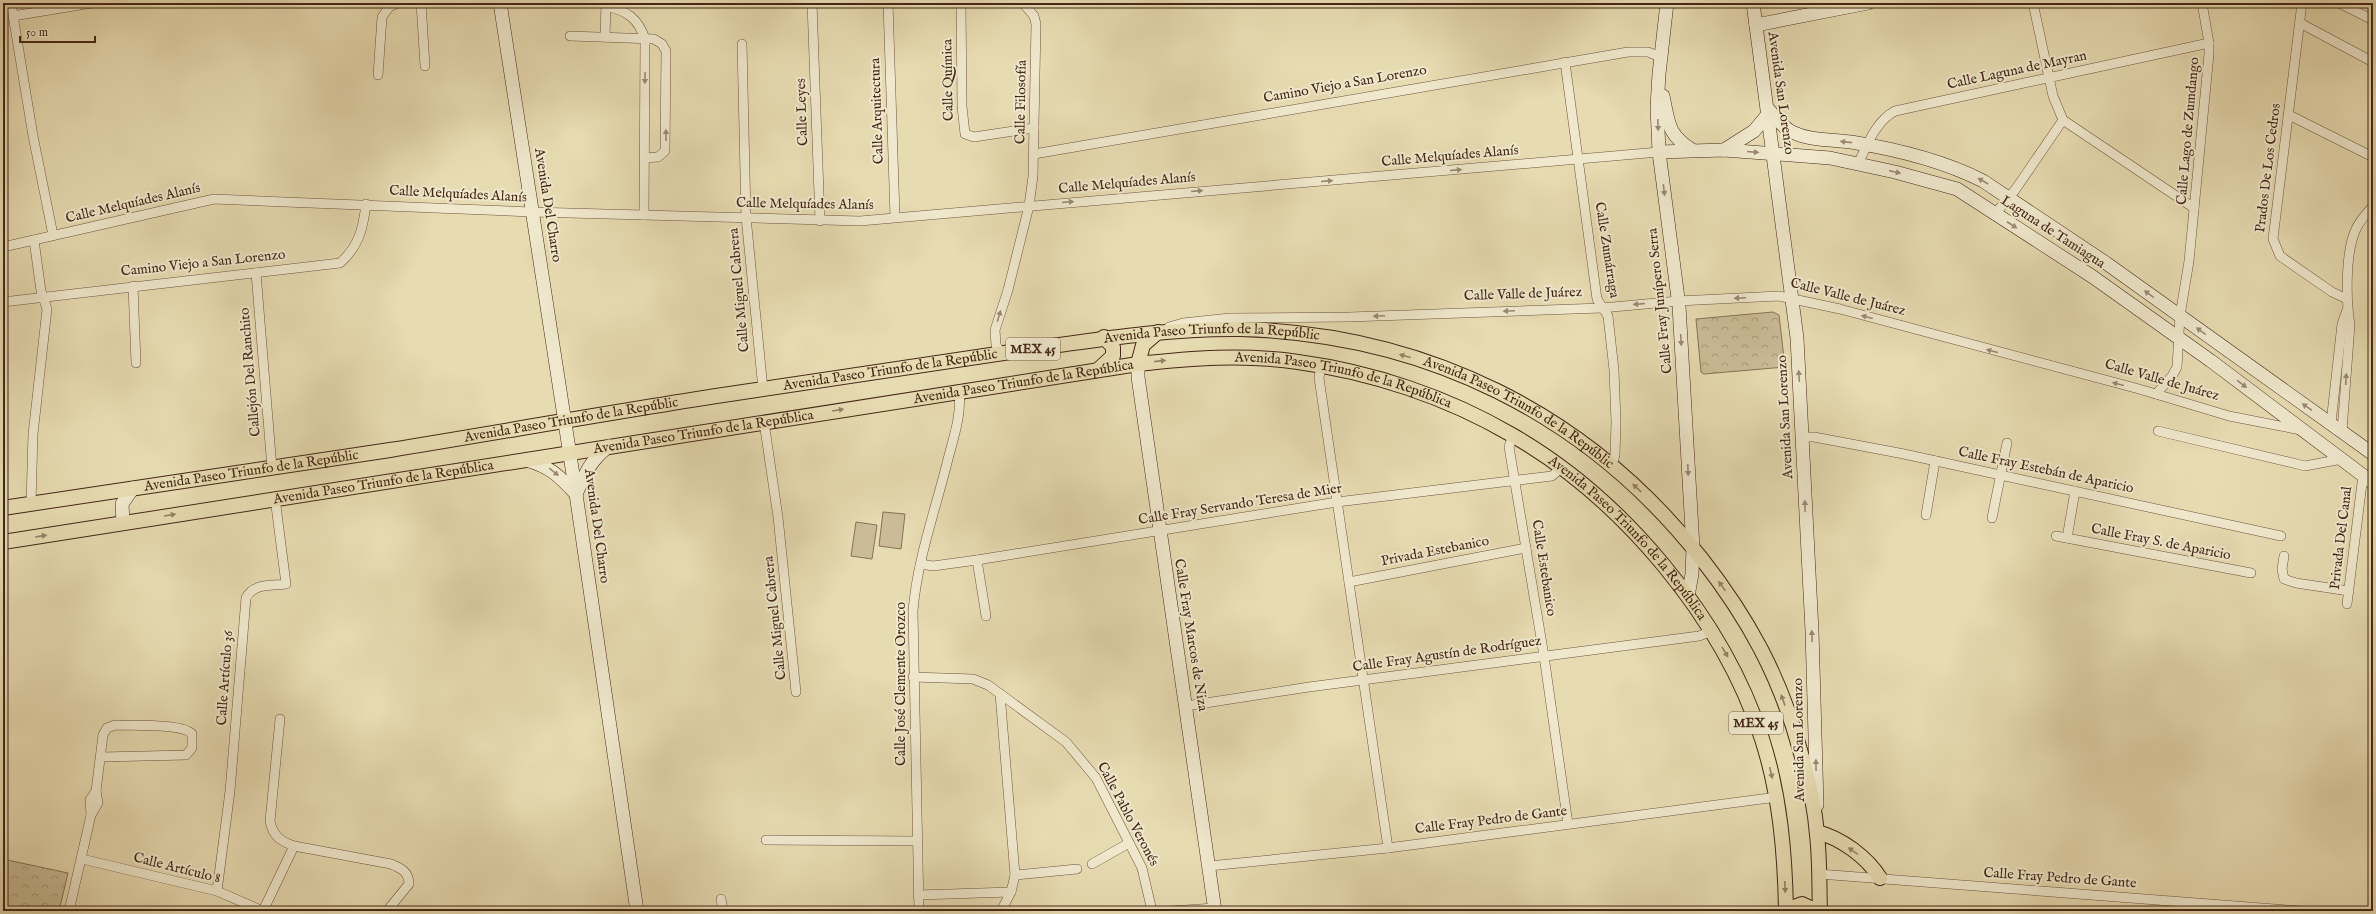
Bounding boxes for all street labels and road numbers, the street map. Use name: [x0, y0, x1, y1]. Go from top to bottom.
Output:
street label: Avenida San Lorenzo: [1763, 29, 1799, 156]
street label: Calle Química: [938, 38, 958, 121]
street label: Calle Laguna de Mayran: [1946, 46, 2089, 94]
street label: Calle Lago de Zumdango: [2173, 56, 2203, 206]
street label: Calle Arquitectura: [866, 57, 888, 164]
street label: Calle Filosofía: [1011, 59, 1031, 144]
street label: Camino Viejo a San Lorenzo: [1262, 61, 1428, 107]
street label: Calle Leyes: [792, 78, 812, 146]
street label: Prados De Los Cedros: [2251, 102, 2285, 234]
street label: Calle Melquíades Alanís: [1381, 141, 1519, 171]
street label: Avenida Del Charro: [530, 146, 566, 264]
street label: Calle Melquíades Alanís: [1058, 168, 1196, 198]
street label: Calle Melquíades Alanís: [64, 179, 202, 227]
street label: Calle Melquíades Alanís: [389, 181, 527, 207]
street label: Laguna de Tamiagua: [1997, 191, 2109, 273]
street label: Calle Melquíades Alanís: [736, 194, 874, 214]
street label: Calle Zumárraga: [1591, 201, 1624, 300]
street label: Calle Miguel Cabrera: [725, 226, 753, 353]
street label: Calle Fray Junípero Serra: [1643, 226, 1677, 375]
street label: Camino Viejo a San Lorenzo: [120, 245, 287, 281]
street label: Calle Valle de Juárez: [1788, 274, 1908, 320]
street label: Calle Valle de Juárez: [1464, 283, 1583, 305]
street label: Callejón Del Ranchito: [235, 306, 265, 437]
street label: Avenida Paseo Triunfo de la Repúblic: [1102, 320, 1321, 348]
road number: MEX 45: [1006, 338, 1060, 360]
street label: Avenida Paseo Triunfo de la Repúblic: [781, 345, 999, 395]
street label: Avenida Paseo Triunfo de la República: [1233, 348, 1455, 413]
street label: Avenida Paseo Triunfo de la Repúblic: [1420, 352, 1618, 473]
street label: Avenida San Lorenzo: [1773, 354, 1797, 480]
street label: Calle Valle de Juárez: [2103, 355, 2222, 405]
street label: Avenida Paseo Triunfo de la República: [911, 356, 1136, 408]
street label: Avenida Paseo Triunfo de la Repúblic: [462, 393, 679, 447]
street label: Avenida Paseo Triunfo de la República: [591, 406, 816, 458]
street label: Calle Fray Estebán de Aparicio: [1957, 443, 2136, 497]
street label: Avenida Paseo Triunfo de la Repúblic: [142, 446, 360, 496]
street label: Avenida Paseo Triunfo de la República: [1544, 451, 1711, 624]
street label: Avenida Paseo Triunfo de la República: [271, 456, 496, 509]
street label: Avenida Del Charro: [580, 467, 614, 585]
street label: Calle Fray Servando Teresa de Mier: [1137, 479, 1343, 529]
street label: Privada Del Canal: [2326, 485, 2356, 591]
street label: Calle Estebanico: [1528, 519, 1561, 618]
street label: Calle Fray S. de Aparicio: [2089, 520, 2233, 564]
street label: Privada Estebanico: [1379, 532, 1491, 570]
street label: Calle Miguel Cabrera: [759, 554, 790, 681]
street label: Calle Fray Marcos de Niza: [1170, 558, 1212, 713]
street label: Calle José Clemente Orozco: [892, 602, 910, 766]
street label: Calle Artículo 36: [213, 629, 237, 726]
street label: Calle Fray Agustín de Rodríguez: [1352, 632, 1543, 676]
street label: Avenida San Lorenzo: [1789, 677, 1809, 803]
road number: MEX 45: [1729, 712, 1783, 734]
street label: Calle Pablo Veronés: [1093, 759, 1163, 869]
street label: Calle Fray Pedro de Gante: [1414, 802, 1569, 838]
street label: Calle Artículo 8: [131, 848, 223, 888]
street label: Calle Fray Pedro de Gante: [1983, 864, 2138, 892]

